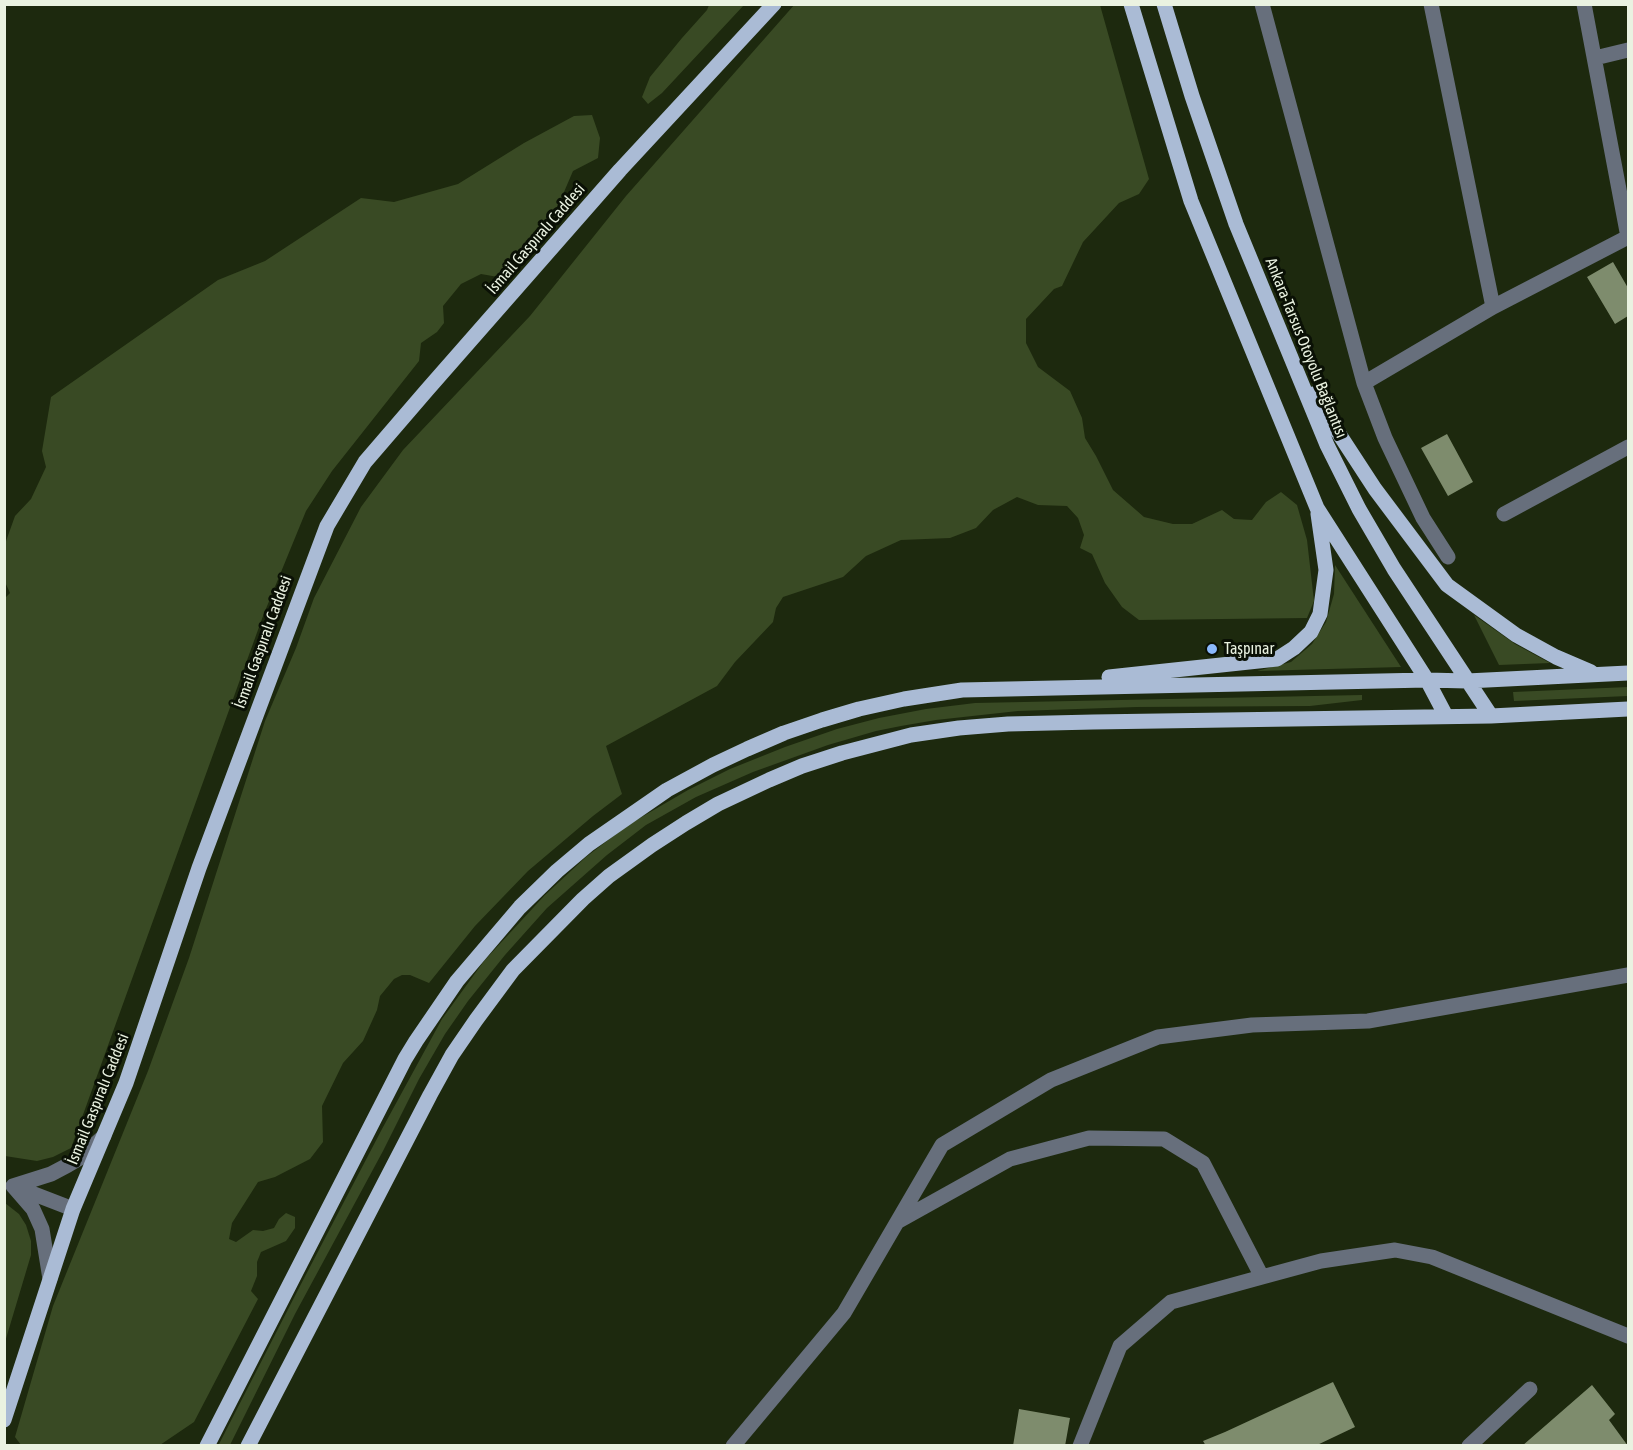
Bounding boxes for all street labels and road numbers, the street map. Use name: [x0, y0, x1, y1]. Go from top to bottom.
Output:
street label: İsmail Gaspıralı Caddesi: [483, 180, 589, 298]
street label: Ankara-Tarsus Otoyolu Bağlantısı: [1261, 255, 1351, 441]
street label: İsmail Gaspıralı Caddesi: [230, 573, 296, 711]
street label: İsmail Gaspıralı Caddesi: [63, 1031, 133, 1167]

